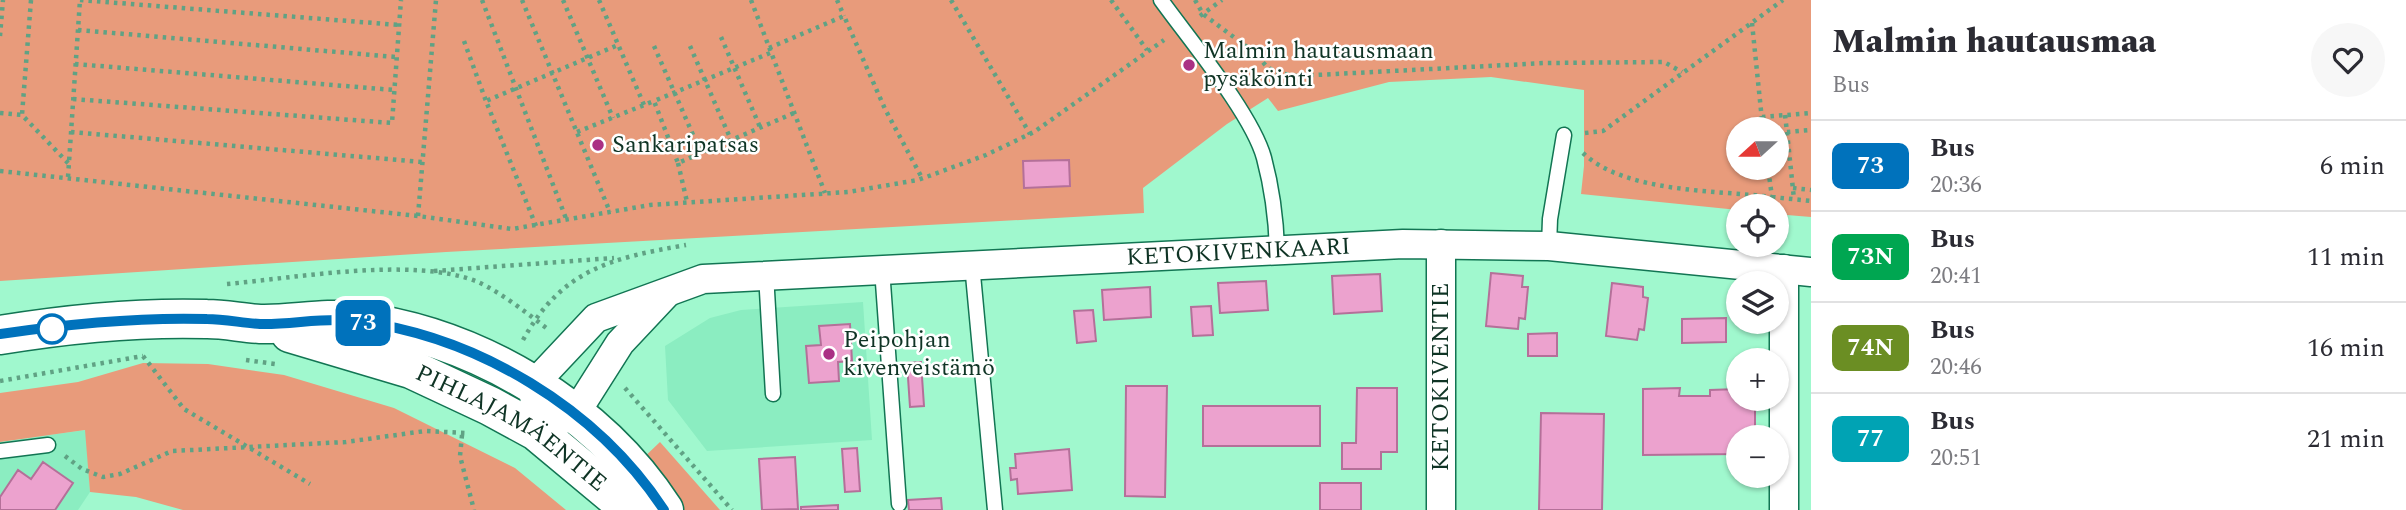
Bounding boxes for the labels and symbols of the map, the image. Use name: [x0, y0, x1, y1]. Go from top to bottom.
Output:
place label: Malmin hautausmaan pysäköinti: [1203, 33, 1434, 97]
marker: Malmin hautausmaan pysäköinti: [1181, 57, 1197, 73]
north arrow: [1726, 117, 1788, 180]
place label: Sankaripatsas: [612, 127, 759, 163]
marker: Sankaripatsas: [590, 137, 606, 153]
street label: KETOKIVENKAARI: [1125, 229, 1352, 276]
street label: KETOKIVENTIE: [1423, 283, 1459, 471]
line badge: 73: [332, 300, 394, 346]
unlabelled marker: [37, 314, 67, 344]
place label: Peipohjan kivenveistämö: [843, 322, 995, 386]
marker: Peipohjan kivenveistämö: [821, 346, 837, 362]
street label: PIHLAJAMÄENTIE: [409, 355, 615, 501]

